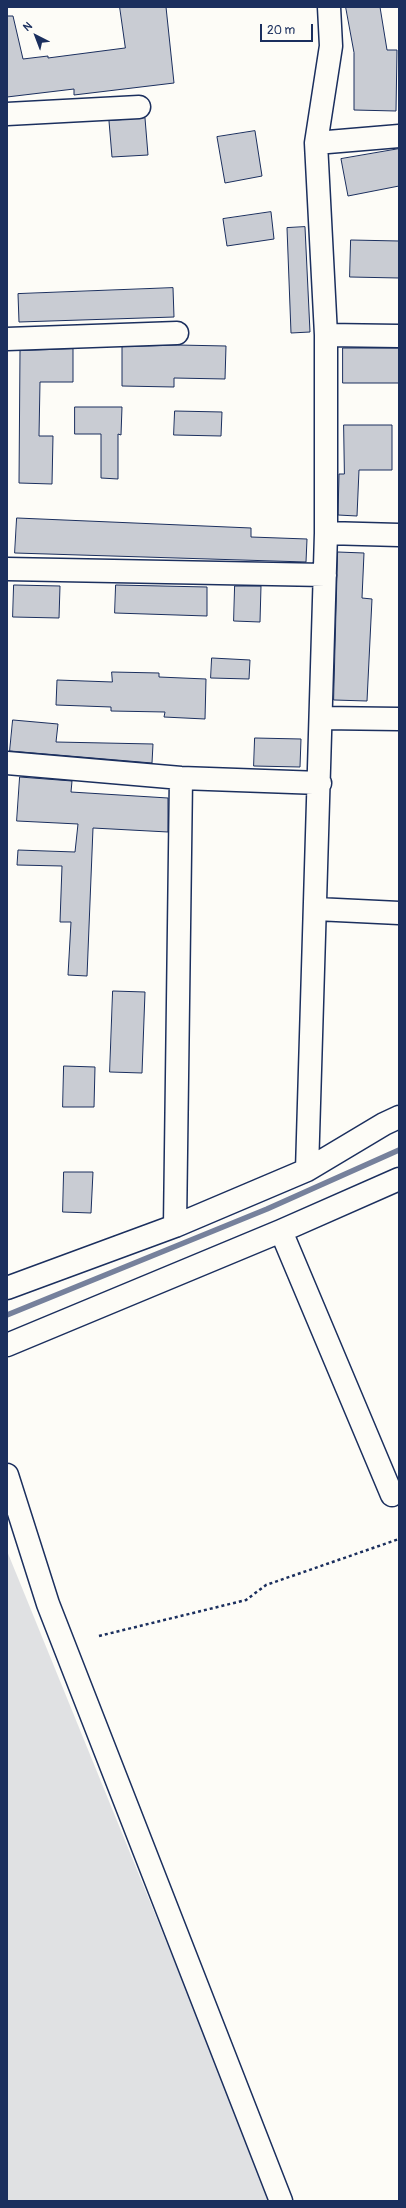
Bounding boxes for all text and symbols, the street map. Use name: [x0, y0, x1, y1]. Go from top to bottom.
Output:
north arrow: [16, 16, 56, 56]
scale bar: [262, 16, 315, 42]
text: N: [21, 19, 35, 34]
text: 20 m: [267, 23, 295, 38]

